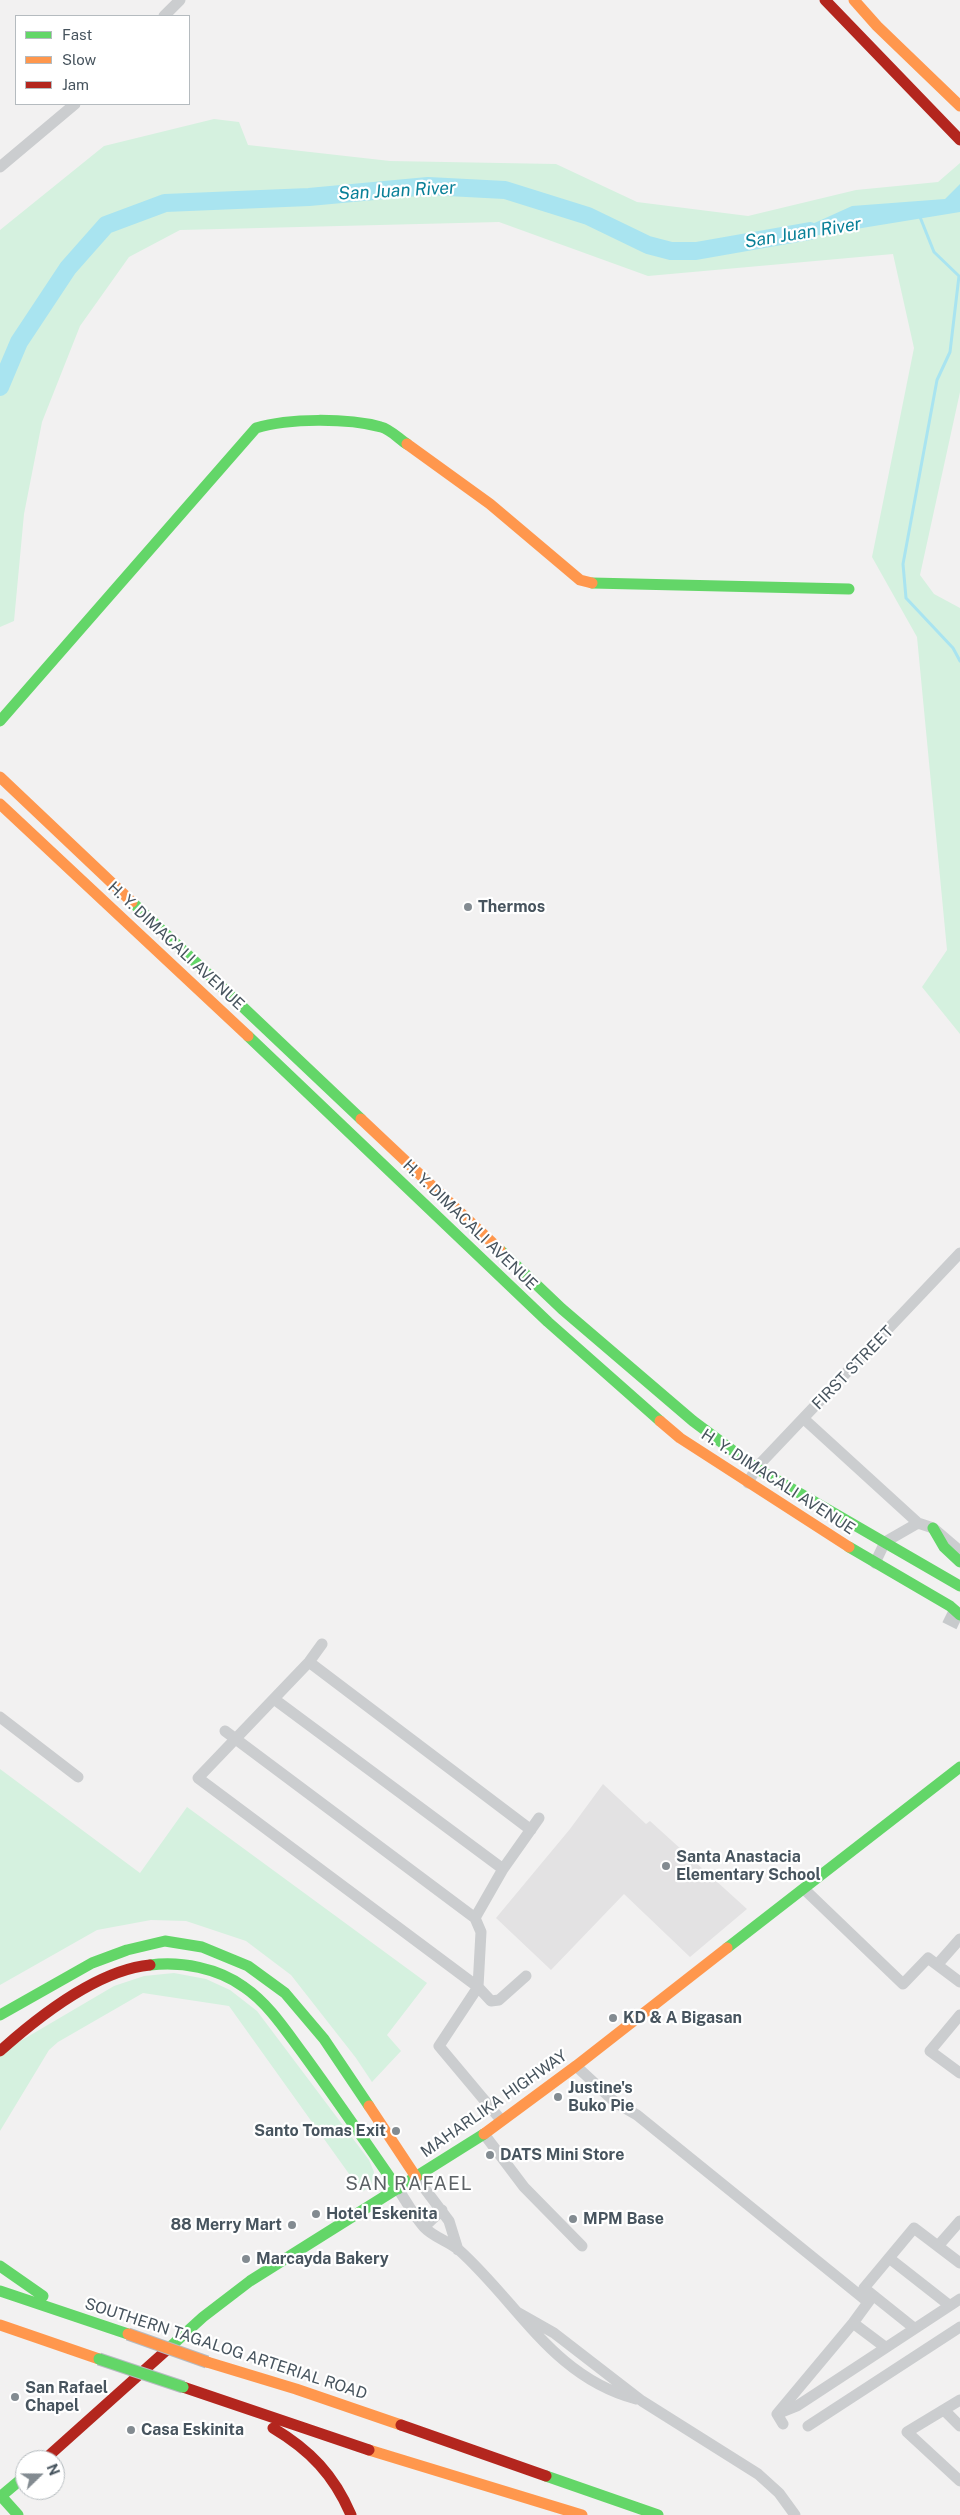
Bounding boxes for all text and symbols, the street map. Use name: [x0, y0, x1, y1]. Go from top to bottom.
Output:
legend: [15, 15, 190, 105]
text: Fast: [62, 26, 92, 43]
text: Slow: [62, 51, 96, 68]
text: Jam: [62, 76, 89, 93]
water label: San Juan River: [338, 177, 456, 205]
water label: San Juan River: [743, 213, 863, 253]
street label: H. Y. DIMACALI AVENUE: [104, 878, 248, 1014]
place label: Thermos: [478, 897, 545, 917]
marker: Thermos: [462, 901, 474, 913]
street label: H. Y. DIMACALI AVENUE: [399, 1156, 541, 1294]
street label: FIRST STREET: [808, 1322, 898, 1414]
street label: H. Y. DIMACALI AVENUE: [697, 1425, 859, 1539]
place label: Santa Anastacia Elementary School: [676, 1847, 821, 1885]
marker: Santa Anastacia Elementary School: [660, 1860, 672, 1872]
place label: KD & A Bigasan: [623, 2008, 742, 2028]
marker: KD & A Bigasan: [607, 2012, 619, 2024]
street label: MAHARLIKA HIGHWAY: [417, 2046, 571, 2162]
place label: Justine's Buko Pie: [568, 2078, 634, 2116]
marker: Justine's Buko Pie: [552, 2091, 564, 2103]
place label: Santo Tomas Exit: [254, 2121, 386, 2141]
marker: Santo Tomas Exit: [390, 2125, 402, 2137]
place label: DATS Mini Store: [500, 2145, 624, 2165]
marker: DATS Mini Store: [484, 2149, 496, 2161]
district label: SAN RAFAEL: [344, 2173, 474, 2195]
place label: Hotel Eskenita: [326, 2204, 438, 2224]
marker: Hotel Eskenita: [310, 2208, 322, 2220]
place label: MPM Base: [583, 2209, 664, 2229]
marker: MPM Base: [567, 2213, 579, 2225]
place label: 88 Merry Mart: [170, 2215, 282, 2235]
marker: 88 Merry Mart: [286, 2219, 298, 2231]
place label: Marcayda Bakery: [256, 2249, 389, 2269]
marker: Marcayda Bakery: [240, 2253, 252, 2265]
street label: SOUTHERN TAGALOG ARTERIAL ROAD: [82, 2294, 370, 2404]
place label: San Rafael Chapel: [25, 2378, 108, 2416]
marker: San Rafael Chapel: [9, 2391, 21, 2403]
place label: Casa Eskinita: [141, 2420, 244, 2440]
marker: Casa Eskinita: [125, 2424, 137, 2436]
north arrow: [15, 2450, 65, 2500]
text: N: [44, 2462, 62, 2478]

